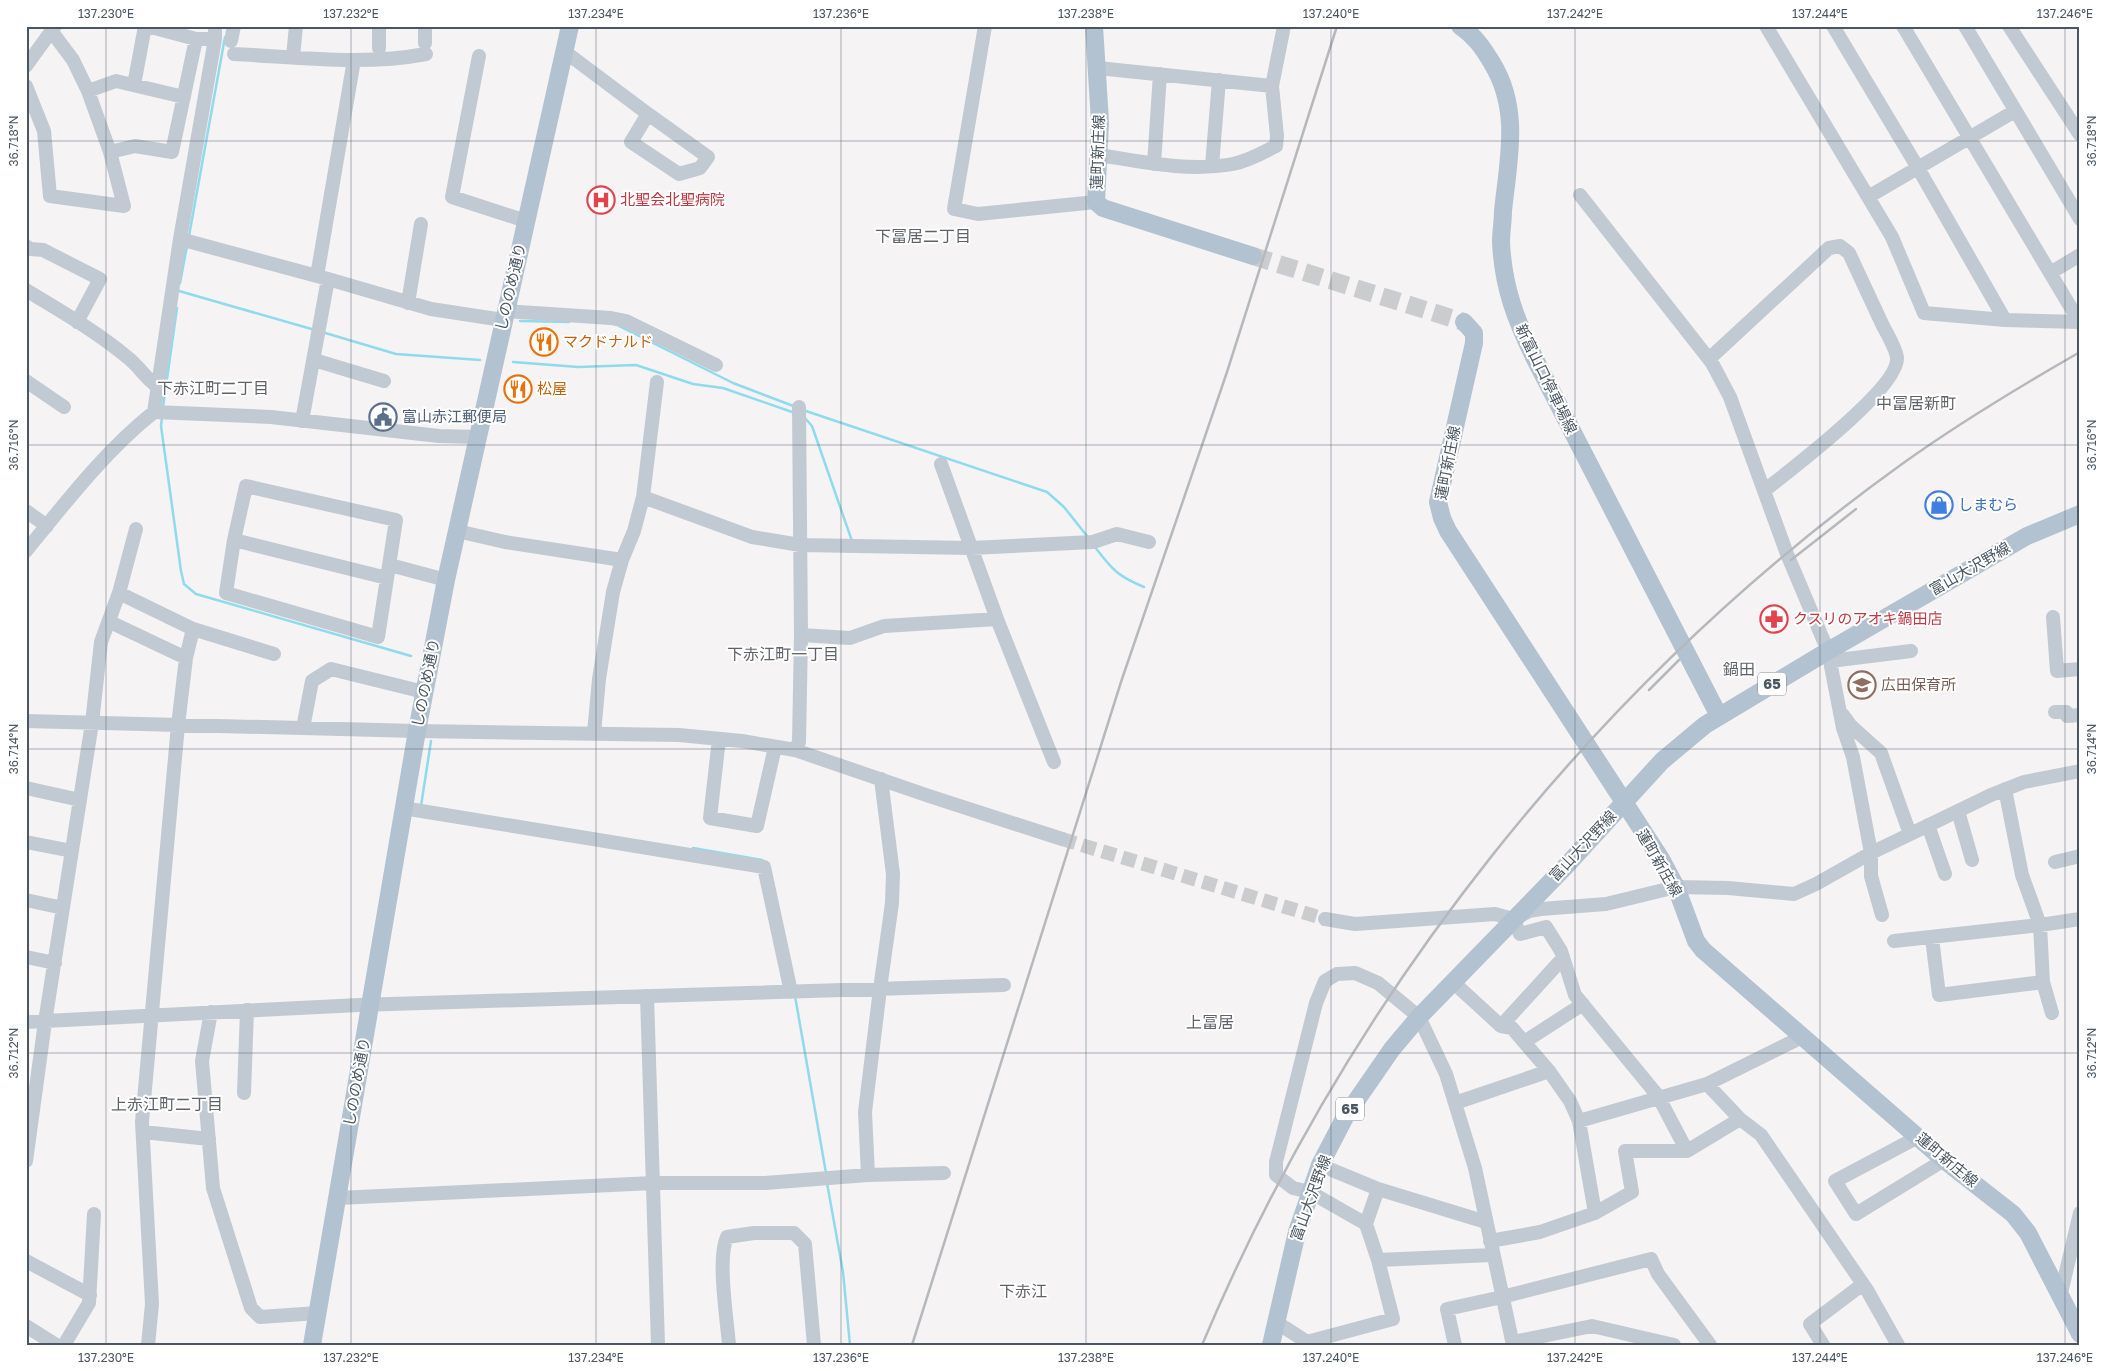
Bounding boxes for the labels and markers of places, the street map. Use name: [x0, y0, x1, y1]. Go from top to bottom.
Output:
hospital icon: 北聖会北聖病院: [586, 185, 616, 215]
place label: 北聖会北聖病院: [620, 190, 725, 208]
restaurant icon: マクドナルド: [529, 327, 559, 357]
place label: マクドナルド: [563, 332, 653, 350]
restaurant icon: 松屋: [503, 374, 533, 404]
place label: 松屋: [537, 379, 567, 397]
public building icon: 富山赤江郵便局: [368, 402, 398, 432]
place label: 富山赤江郵便局: [402, 407, 507, 425]
shop icon: しまむら: [1924, 490, 1954, 520]
place label: しまむら: [1958, 495, 2018, 513]
pharmacy icon: クスリのアオキ鍋田店: [1759, 604, 1789, 634]
place label: クスリのアオキ鍋田店: [1793, 609, 1943, 627]
school or university icon: 広田保育所: [1847, 670, 1877, 700]
place label: 広田保育所: [1881, 675, 1956, 693]

